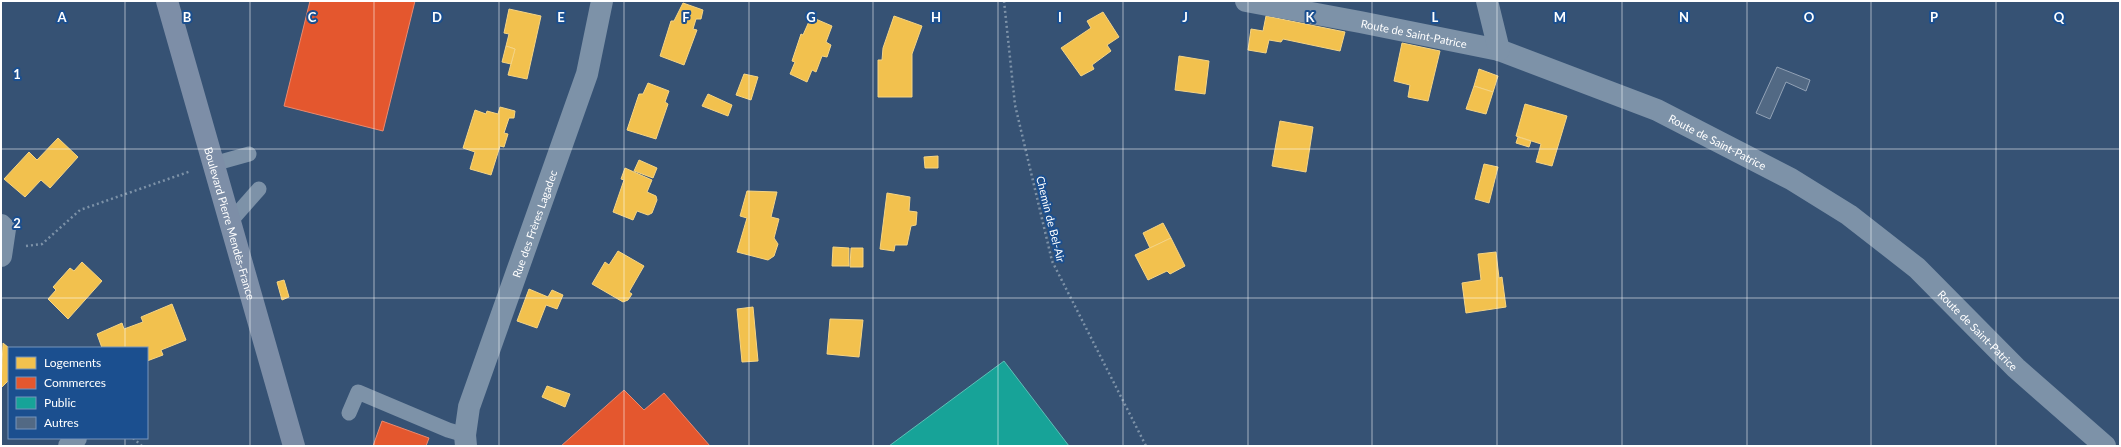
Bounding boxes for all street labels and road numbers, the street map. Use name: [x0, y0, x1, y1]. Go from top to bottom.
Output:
street label: Route de Saint-Patrice: [1360, 16, 1468, 50]
street label: Route de Saint-Patrice: [1667, 111, 1769, 172]
street label: Boulevard Pierre Mendès-France: [202, 145, 258, 301]
street label: Rue des Frères Lagadec: [509, 168, 559, 279]
street label: Chemin de Bel-Air: [1034, 175, 1068, 263]
street label: Route de Saint-Patrice: [1936, 287, 2021, 373]

